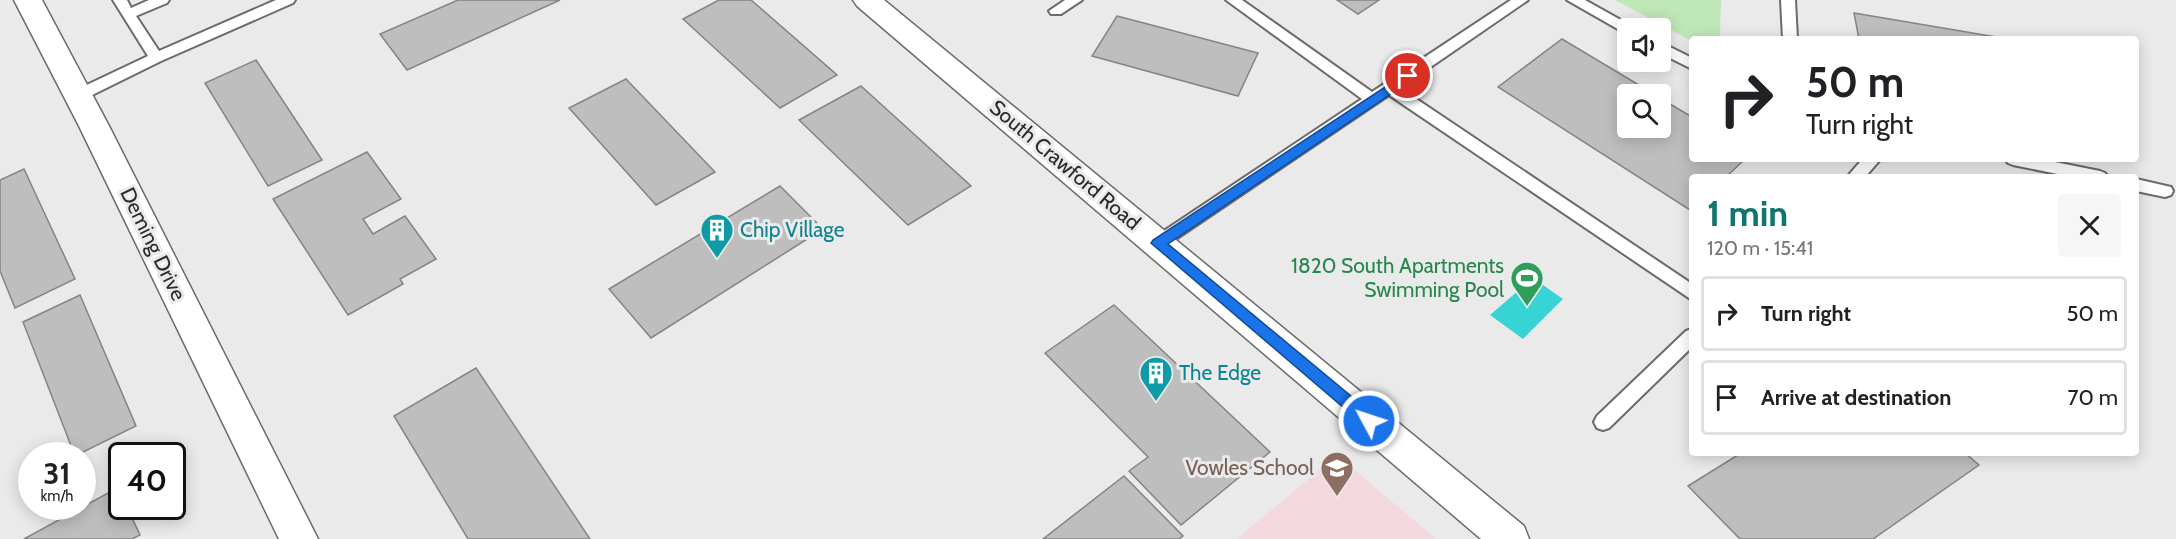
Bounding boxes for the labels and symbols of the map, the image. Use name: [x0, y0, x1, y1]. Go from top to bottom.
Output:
pin: [1382, 50, 1433, 101]
street label: South Crawford Road: [985, 94, 1146, 235]
street label: Deming Drive: [115, 183, 192, 305]
building icon: Chip Village: [699, 212, 735, 259]
place label: Chip Village: [740, 217, 845, 242]
place label: 1820 South Apartments Swimming Pool: [1291, 253, 1504, 302]
sports icon: 1820 South Apartments Swimming Pool: [1509, 260, 1545, 307]
building icon: The Edge: [1138, 355, 1174, 402]
place label: The Edge: [1179, 360, 1261, 385]
position arrow: [1337, 389, 1401, 453]
speed limit sign: 40: [108, 442, 186, 520]
school or university icon: Vowles School: [1319, 450, 1355, 497]
place label: Vowles School: [1186, 455, 1314, 480]

